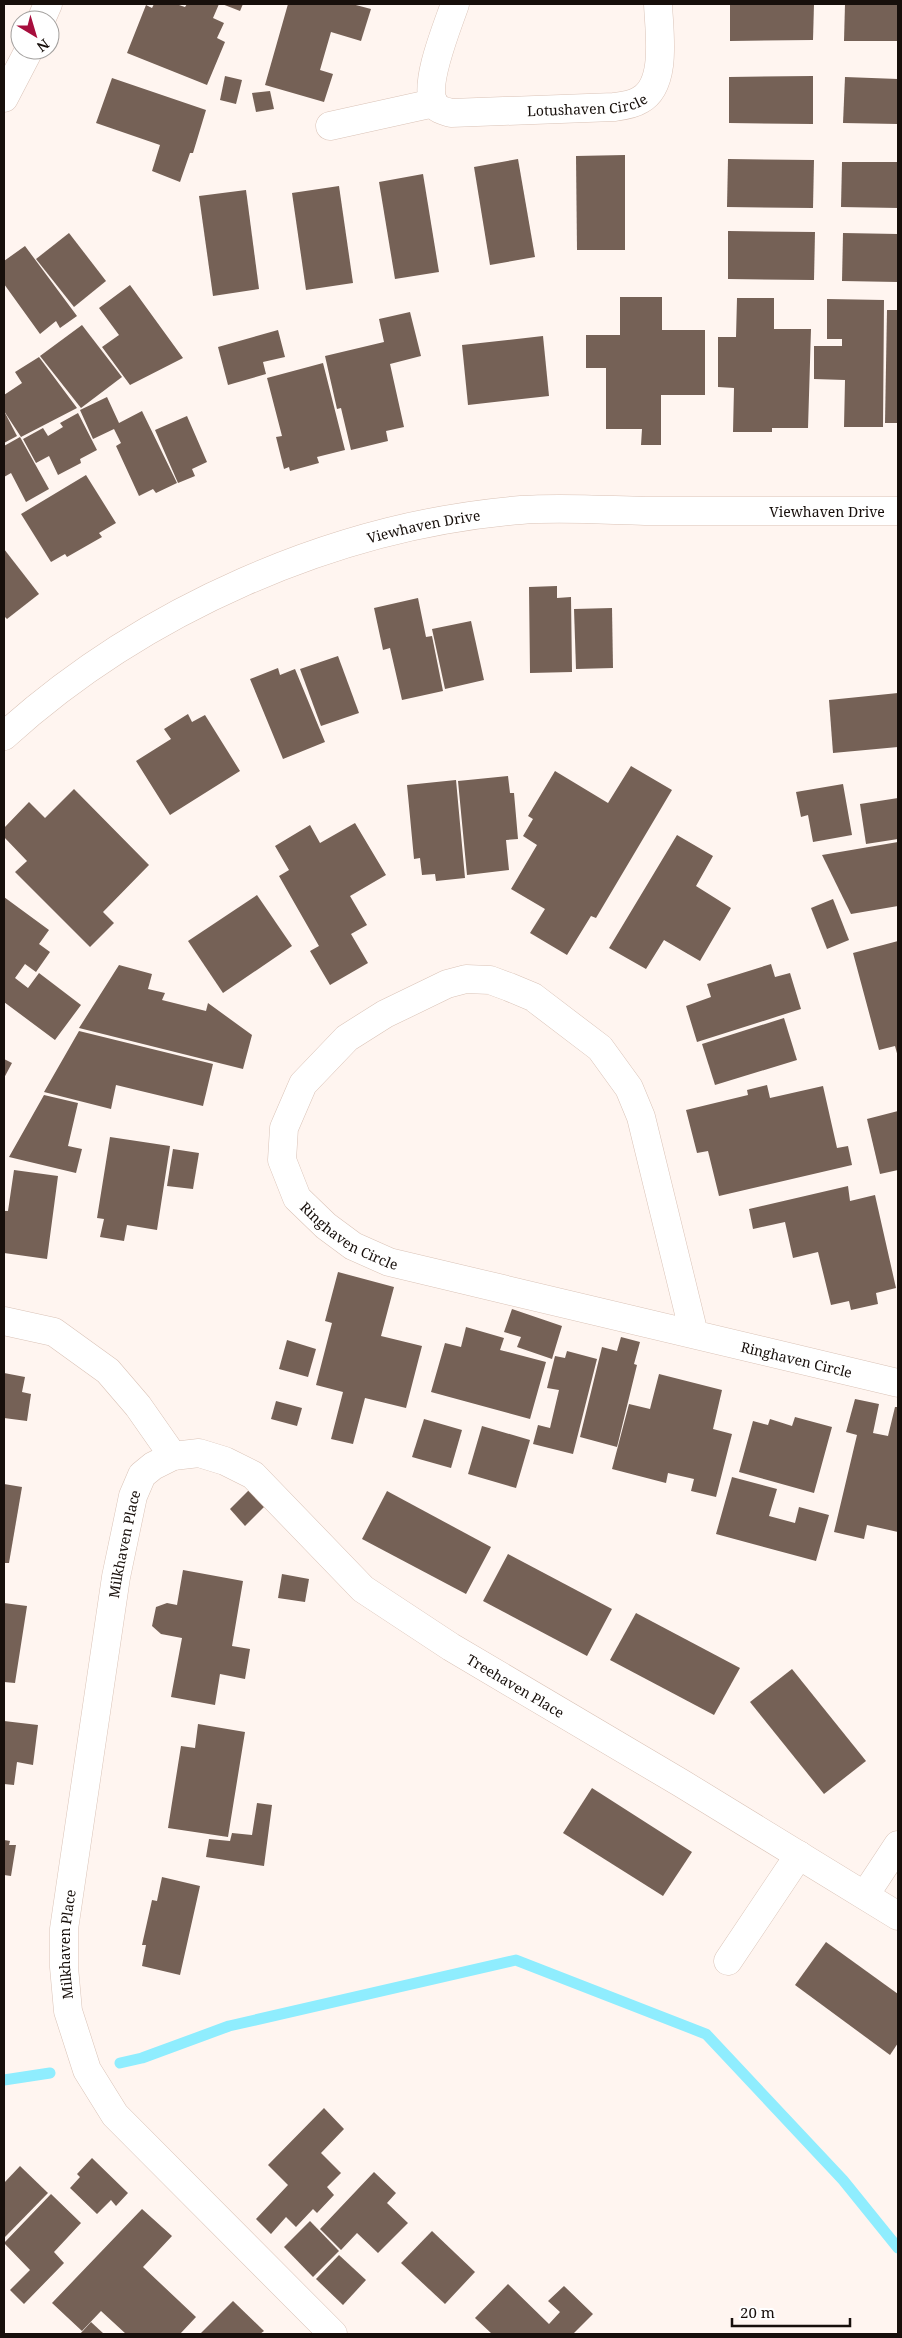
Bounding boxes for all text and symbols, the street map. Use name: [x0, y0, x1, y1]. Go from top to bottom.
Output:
north arrow: [10, 10, 60, 60]
text: N: [33, 35, 54, 57]
street label: Lotushaven Circle: [527, 89, 651, 120]
street label: Viewhaven Drive: [769, 502, 885, 521]
street label: Viewhaven Drive: [365, 505, 481, 547]
street label: Ringhaven Circle: [297, 1197, 400, 1273]
street label: Ringhaven Circle: [739, 1337, 854, 1381]
street label: Milkhaven Place: [104, 1486, 144, 1599]
street label: Treehaven Place: [464, 1649, 568, 1722]
street label: Milkhaven Place: [55, 1888, 79, 2000]
scale bar: [732, 2296, 850, 2328]
text: 20 m: [740, 2302, 775, 2322]

